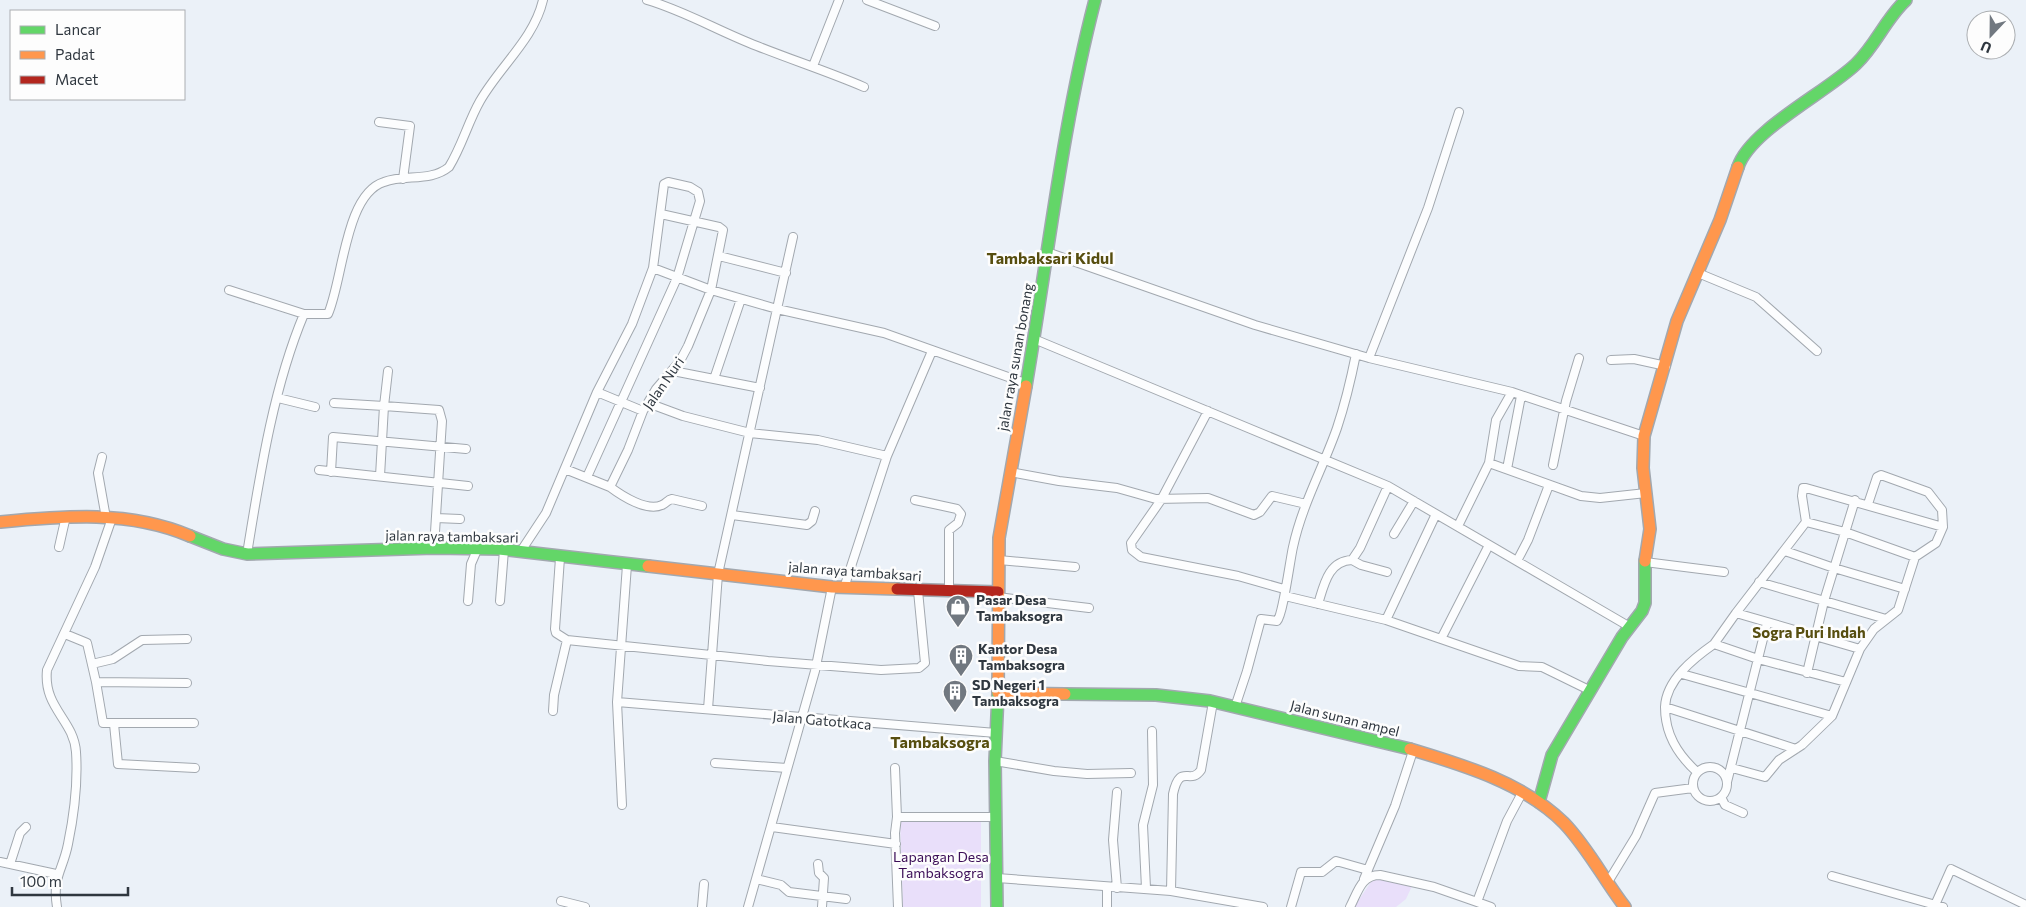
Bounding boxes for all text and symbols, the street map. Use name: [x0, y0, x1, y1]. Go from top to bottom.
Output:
legend: [10, 10, 185, 100]
north arrow: [1966, 10, 2016, 60]
text: Lancar: [55, 20, 101, 38]
text: U: [1978, 38, 1994, 57]
text: Padat: [55, 45, 95, 63]
text: Macet: [55, 70, 98, 88]
district label: Tambaksari Kidul: [986, 248, 1114, 267]
street label: jalan raya sunan bonang: [994, 281, 1036, 432]
street label: Jalan Nuri: [639, 353, 687, 413]
street label: jalan raya tambaksari: [385, 526, 519, 546]
street label: jalan raya tambaksari: [788, 558, 922, 584]
place label: Pasar Desa Tambaksogra: [976, 591, 1063, 624]
shop icon: Pasar Desa Tambaksogra: [945, 594, 971, 628]
district label: Sogra Puri Indah: [1752, 623, 1866, 641]
place label: Kantor Desa Tambaksogra: [978, 640, 1065, 673]
building icon: Kantor Desa Tambaksogra: [948, 643, 974, 677]
place label: SD Negeri 1 Tambaksogra: [972, 676, 1059, 709]
building icon: SD Negeri 1 Tambaksogra: [942, 679, 968, 713]
street label: Jalan sunan ampel: [1289, 696, 1401, 740]
street label: Jalan Gatotkaca: [772, 707, 872, 733]
district label: Tambaksogra: [890, 732, 990, 751]
park label: Lapangan Desa Tambaksogra: [893, 848, 989, 881]
scale bar: [12, 864, 129, 896]
text: 100 m: [20, 872, 62, 890]

